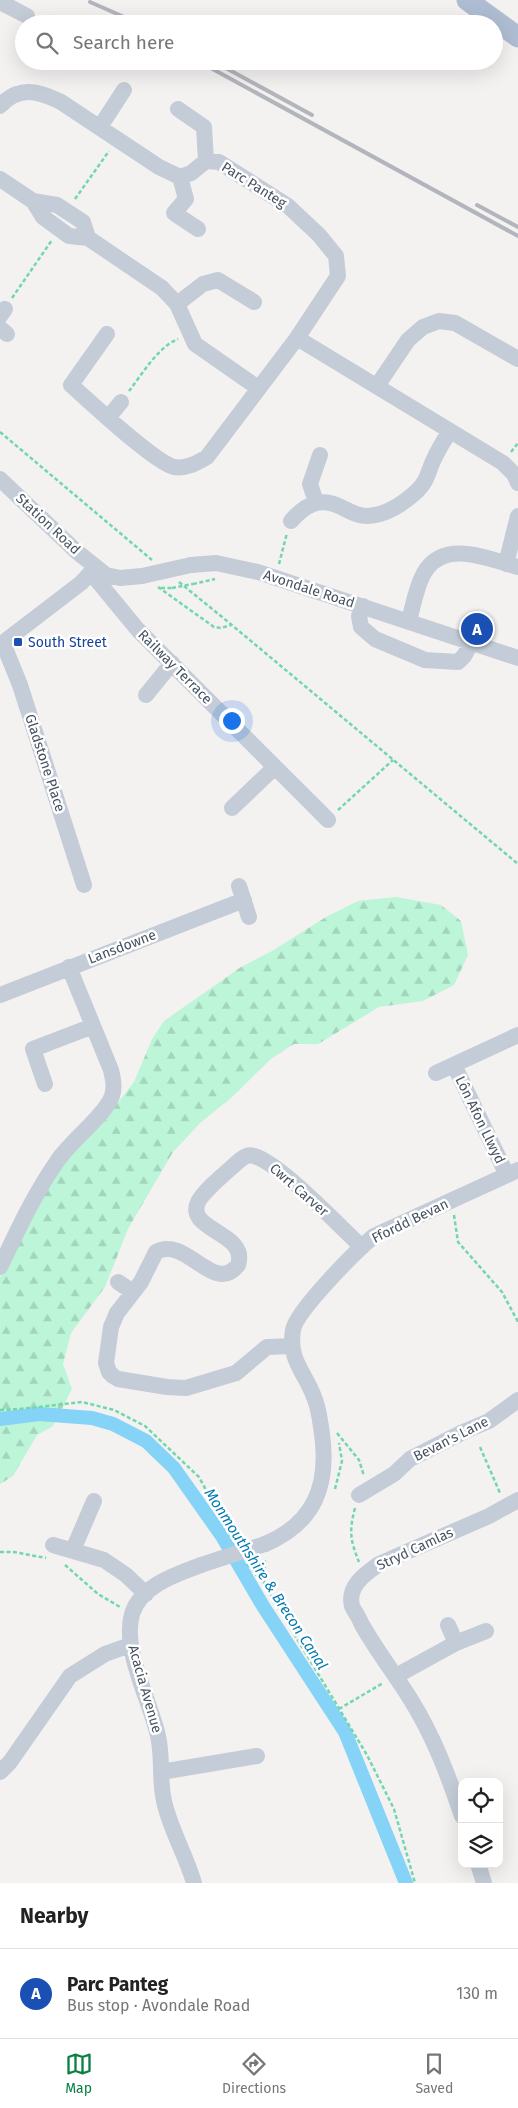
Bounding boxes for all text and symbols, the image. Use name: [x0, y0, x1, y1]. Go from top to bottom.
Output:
search box: [15, 15, 503, 70]
icon: search: [33, 29, 61, 57]
text: Search here: [73, 31, 174, 54]
street label: Parc Panteg: [218, 158, 290, 212]
street label: Station Road: [12, 490, 84, 558]
street label: Avondale Road: [261, 566, 357, 612]
pin: A: [461, 610, 493, 648]
street label: Railway Terrace: [134, 626, 216, 708]
place label: South Street: [28, 634, 108, 651]
marker: South Street: [12, 636, 24, 648]
your location: [219, 708, 245, 734]
street label: Gladstone Place: [21, 712, 69, 814]
street label: Lansdowne: [86, 926, 158, 968]
street label: Lôn Afon Llwyd: [451, 1073, 509, 1167]
street label: Cwrt Carver: [266, 1160, 332, 1220]
street label: Ffordd Bevan: [369, 1195, 451, 1247]
street label: Bevan's Lane: [411, 1413, 491, 1465]
water label: Monmouthshire & Brecon Canal: [201, 1485, 331, 1673]
street label: Stryd Camlas: [374, 1524, 456, 1574]
street label: Acacia Avenue: [124, 1643, 166, 1735]
map controls: [458, 1778, 503, 1868]
button: locate: [458, 1778, 503, 1823]
button: layers: [458, 1823, 503, 1868]
text: Nearby: [20, 1903, 88, 1929]
text: Parc Panteg: [67, 1973, 168, 1996]
text: A: [31, 1984, 41, 2003]
text: 130 m: [456, 1984, 498, 2003]
text: Bus stop · Avondale Road: [67, 1996, 250, 2015]
tab: Map: [65, 2050, 93, 2097]
tab: Directions: [222, 2050, 286, 2097]
tab: Saved: [415, 2050, 453, 2097]

